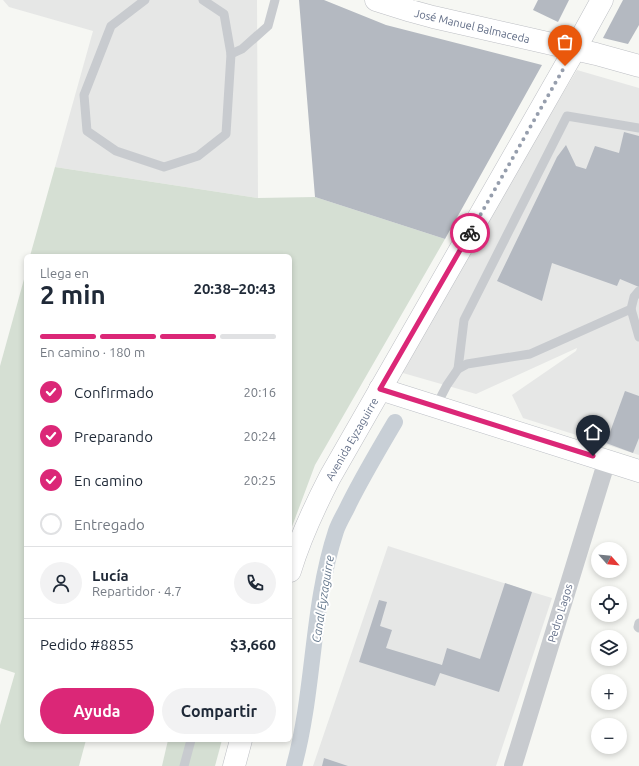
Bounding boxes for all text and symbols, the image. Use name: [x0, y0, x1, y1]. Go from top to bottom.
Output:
street label: José Manuel Balmaceda: [413, 7, 531, 45]
pin: [548, 25, 582, 66]
icon: bag: [554, 31, 576, 53]
courier: [450, 213, 490, 253]
icon: bike: [459, 222, 481, 244]
text: Llega en: [40, 266, 89, 280]
text: 2 min: [40, 280, 106, 309]
text: 20:38–20:43: [193, 280, 276, 297]
text: En camino · 180 m: [40, 345, 145, 359]
icon: check: [40, 381, 62, 403]
text: Confirmado: [74, 384, 154, 401]
text: 20:16: [243, 385, 276, 399]
street label: Avenida Eyzaguirre: [323, 395, 381, 483]
pin: [576, 415, 610, 456]
icon: home: [582, 421, 604, 443]
icon: check: [40, 425, 62, 447]
text: Preparando: [74, 428, 153, 445]
text: 20:24: [243, 429, 276, 443]
icon: check: [40, 469, 62, 491]
text: En camino: [74, 472, 143, 489]
text: 20:25: [243, 473, 276, 487]
text: Entregado: [74, 516, 145, 533]
north arrow: [591, 542, 627, 578]
map controls: [591, 542, 627, 754]
water label: Canal Eyzaguirre: [309, 554, 336, 644]
button: person: [40, 562, 82, 604]
button: phone: [234, 562, 276, 604]
text: Lucía: [92, 567, 129, 584]
street label: Pedro Lagos: [545, 582, 575, 644]
text: Repartidor · 4.7: [92, 584, 182, 598]
button: locate: [591, 586, 627, 622]
button: layers: [591, 630, 627, 666]
text: Pedido #8855: [40, 636, 134, 653]
text: $3,660: [230, 636, 276, 653]
button: +: [591, 674, 627, 710]
button: Ayuda: [40, 688, 154, 734]
button: Compartir: [162, 688, 276, 734]
button: −: [591, 718, 627, 754]

